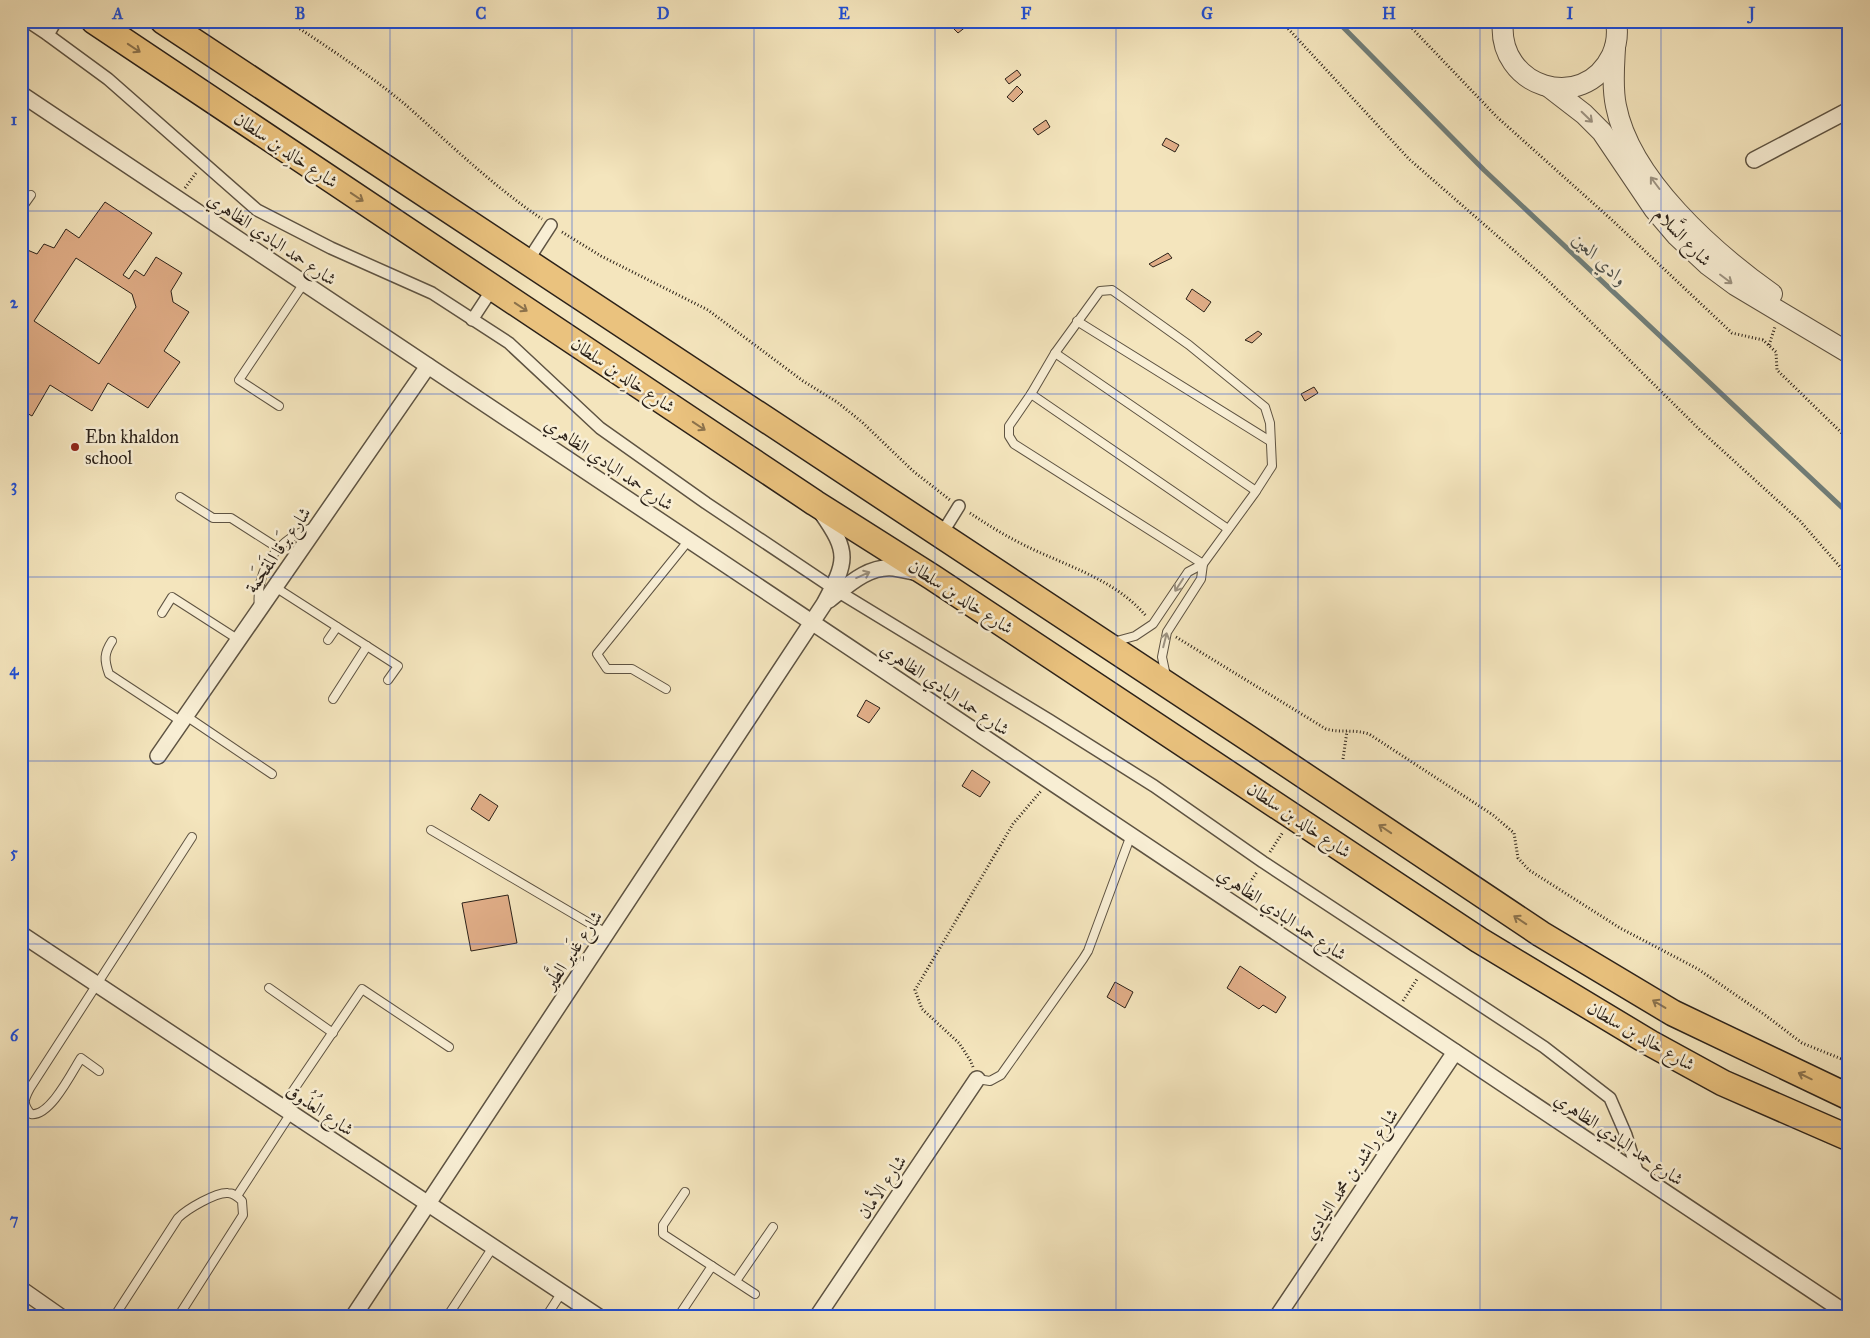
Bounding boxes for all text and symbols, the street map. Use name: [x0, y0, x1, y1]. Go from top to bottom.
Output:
text: A: [112, 4, 124, 23]
text: B: [295, 4, 305, 23]
text: C: [476, 4, 487, 23]
text: D: [657, 4, 670, 23]
text: E: [838, 4, 850, 23]
text: F: [1021, 4, 1032, 23]
text: G: [1201, 4, 1213, 23]
text: H: [1382, 4, 1396, 23]
text: I: [1567, 4, 1574, 23]
text: J: [1747, 4, 1756, 24]
one-way arrow: [127, 43, 141, 53]
street label: شارع خالِد بن سلطان: [228, 107, 342, 196]
text: 1: [11, 110, 18, 129]
one-way arrow: [1580, 111, 1593, 123]
one-way arrow: [1650, 176, 1660, 190]
street label: شارع حمد البادي الظاهري: [201, 188, 341, 294]
one-way arrow: [349, 192, 363, 202]
street label: شارع السَّلام: [1646, 200, 1719, 274]
water label: وادي العين: [1565, 227, 1633, 293]
one-way arrow: [1719, 273, 1732, 284]
text: 2: [10, 293, 19, 312]
one-way arrow: [513, 302, 527, 312]
street label: شارع خالِد بن سلطان: [565, 332, 679, 421]
street label: شارع حمد البادي الظاهري: [538, 413, 678, 519]
one-way arrow: [692, 421, 706, 431]
place label: Ebn khaldon school: [85, 426, 179, 469]
marker: Ebn khaldon school: [69, 441, 81, 453]
text: 3: [11, 476, 17, 496]
street label: شارع بَرقا المَقحَمة: [239, 501, 319, 600]
street label: شارع خالِد بن سلطان: [902, 555, 1018, 642]
one-way arrow: [855, 570, 870, 579]
one-way arrow: [1174, 577, 1184, 591]
one-way arrow: [1161, 633, 1170, 649]
street label: شارع حمد البادي الظاهري: [874, 638, 1014, 744]
text: 4: [10, 660, 20, 680]
street label: شارع خالِد بن سلطان: [1241, 777, 1355, 866]
one-way arrow: [1378, 824, 1392, 834]
text: 5: [10, 843, 18, 862]
street label: شارع حمد البادي الظاهري: [1211, 863, 1351, 969]
street label: شارع غَدِير الطَّير: [534, 904, 611, 997]
one-way arrow: [1514, 914, 1528, 924]
street label: شارع خالِد بن سلطان: [1581, 996, 1699, 1079]
one-way arrow: [1652, 999, 1666, 1009]
text: 6: [10, 1026, 19, 1045]
one-way arrow: [1798, 1071, 1813, 1080]
street label: شارع العُذُوق: [280, 1076, 360, 1144]
street label: شارع حمد البادي الظاهري: [1548, 1088, 1688, 1194]
street label: شارع راشد بن محمد النيادي: [1299, 1104, 1406, 1246]
street label: شارع الأمان: [851, 1150, 915, 1225]
text: 7: [10, 1210, 19, 1229]

